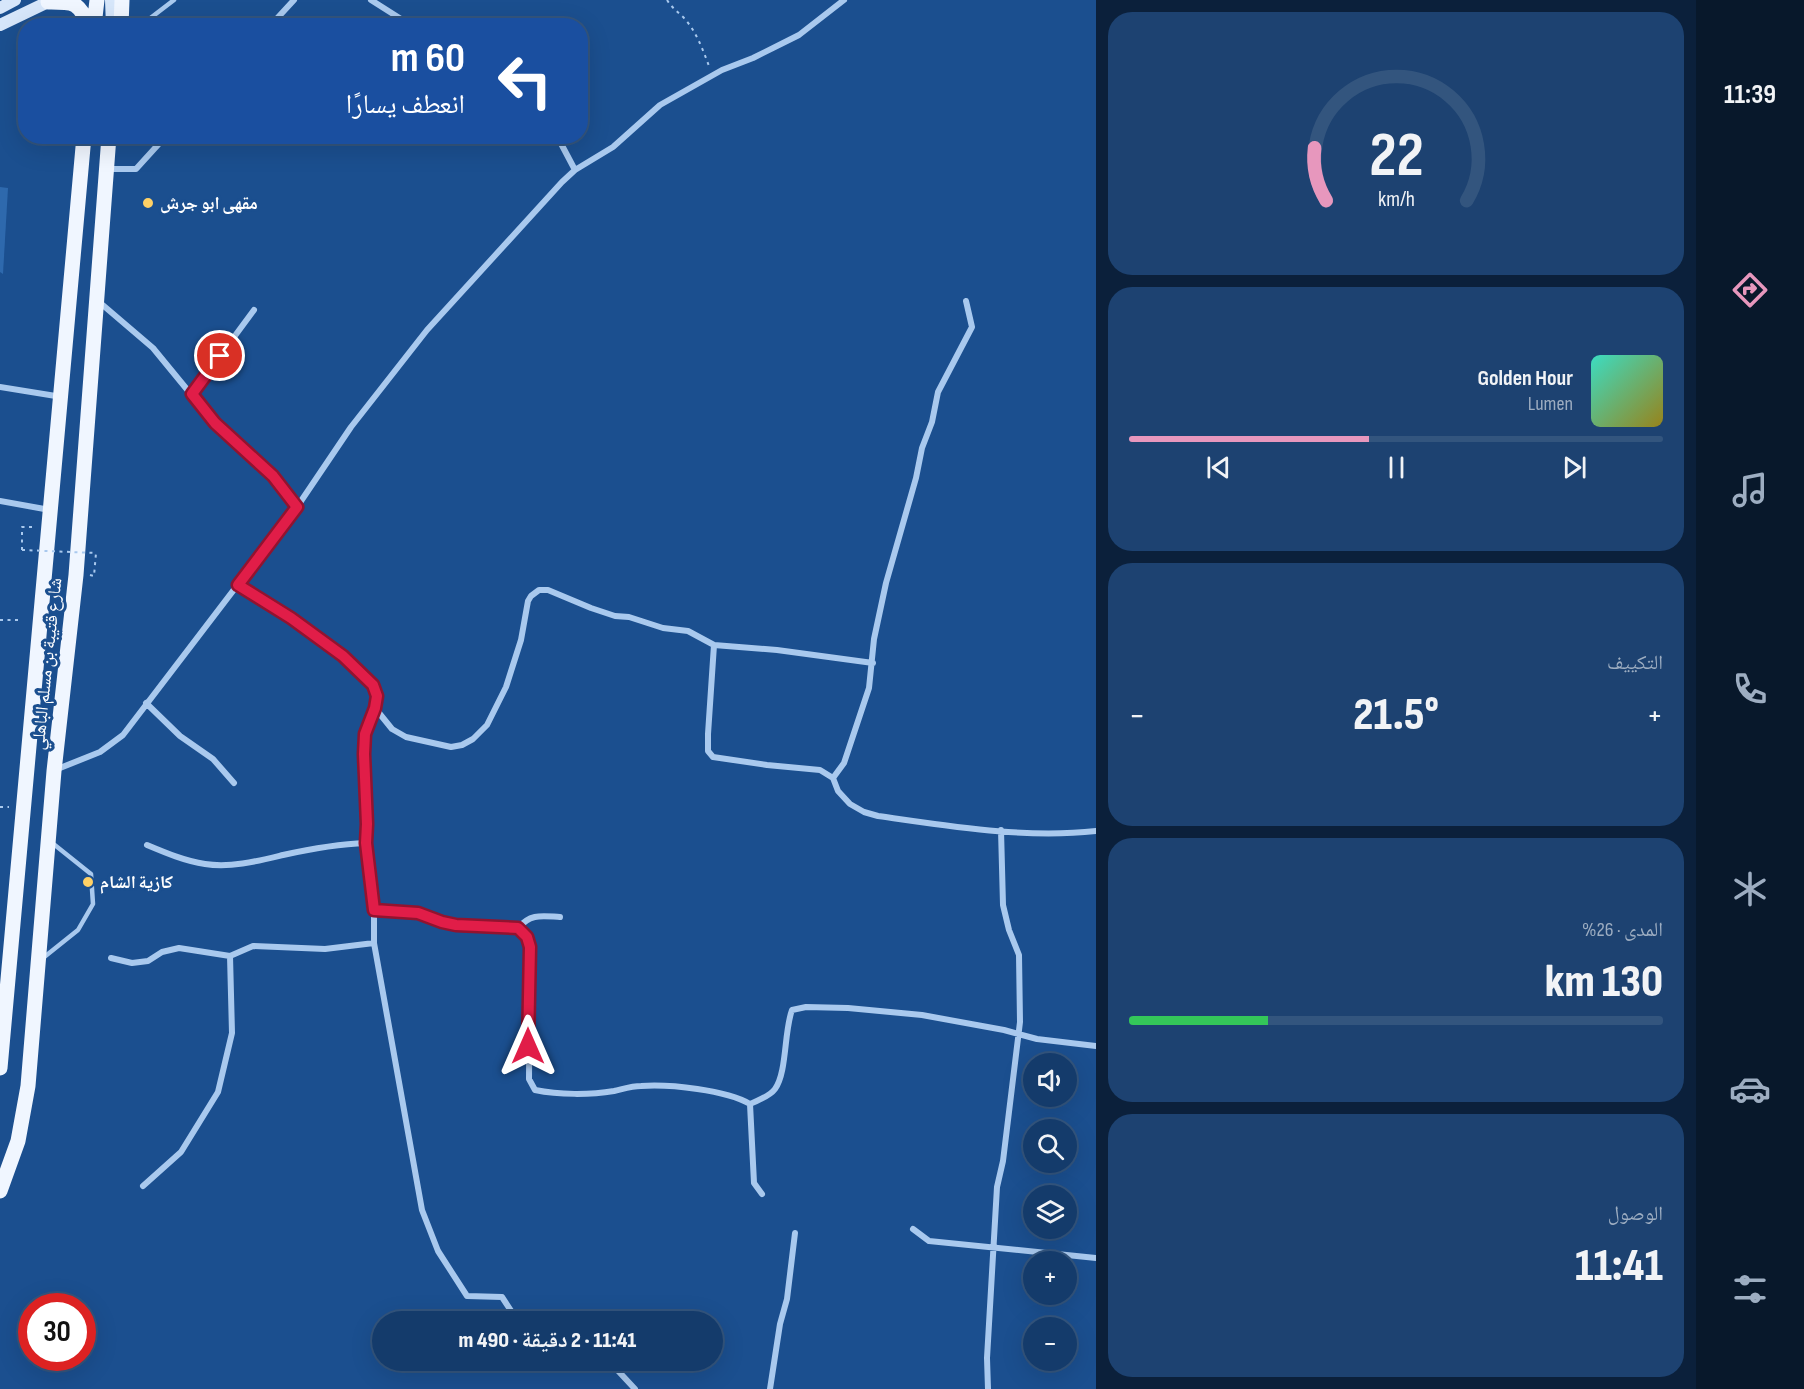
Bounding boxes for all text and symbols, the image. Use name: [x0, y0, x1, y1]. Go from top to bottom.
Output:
text: 60 m: [391, 33, 465, 84]
icon: left: [486, 42, 564, 120]
text: 11:39: [1724, 79, 1776, 111]
text: انعطف يسارًا: [346, 89, 465, 121]
text: 22: [1369, 119, 1423, 194]
text: km/h: [1377, 187, 1415, 212]
place label: مقهى ابو جرش: [160, 193, 258, 214]
marker: مقهى ابو جرش: [141, 196, 155, 210]
icon: directions: [1729, 269, 1771, 311]
pin: [194, 330, 245, 381]
icon: arrive: [203, 339, 236, 372]
text: Golden Hour: [1477, 365, 1573, 392]
text: Lumen: [1528, 392, 1573, 416]
icon: previous: [1202, 451, 1235, 484]
icon: pause: [1380, 451, 1413, 484]
icon: next: [1558, 451, 1591, 484]
icon: music: [1729, 469, 1771, 511]
street label: شارع قتيبة بن مسلم الباهلي: [28, 577, 70, 751]
text: التكييف: [1607, 651, 1663, 675]
icon: phone: [1729, 668, 1771, 710]
text: 21.5°: [1353, 688, 1439, 743]
text: −: [1129, 696, 1145, 736]
text: +: [1647, 696, 1663, 736]
icon: climate: [1729, 868, 1771, 910]
place label: كازية الشام: [100, 872, 173, 894]
marker: كازية الشام: [81, 875, 95, 889]
text: المدى · 26%: [1582, 918, 1663, 942]
text: 130 km: [1545, 955, 1663, 1010]
position arrow: [496, 1014, 560, 1078]
map controls: [1023, 1053, 1077, 1371]
button: sound: [1023, 1053, 1077, 1107]
icon: car: [1729, 1068, 1771, 1110]
button: search: [1023, 1119, 1077, 1173]
button: layers: [1023, 1185, 1077, 1239]
text: الوصول: [1608, 1202, 1663, 1226]
text: 11:41: [1575, 1239, 1663, 1294]
button: +: [1023, 1251, 1077, 1305]
icon: filters: [1729, 1268, 1771, 1310]
speed limit sign: 30: [18, 1293, 96, 1371]
button: −: [1023, 1317, 1077, 1371]
text: 11:41 · 2 دقيقة · 490 m: [459, 1327, 636, 1354]

